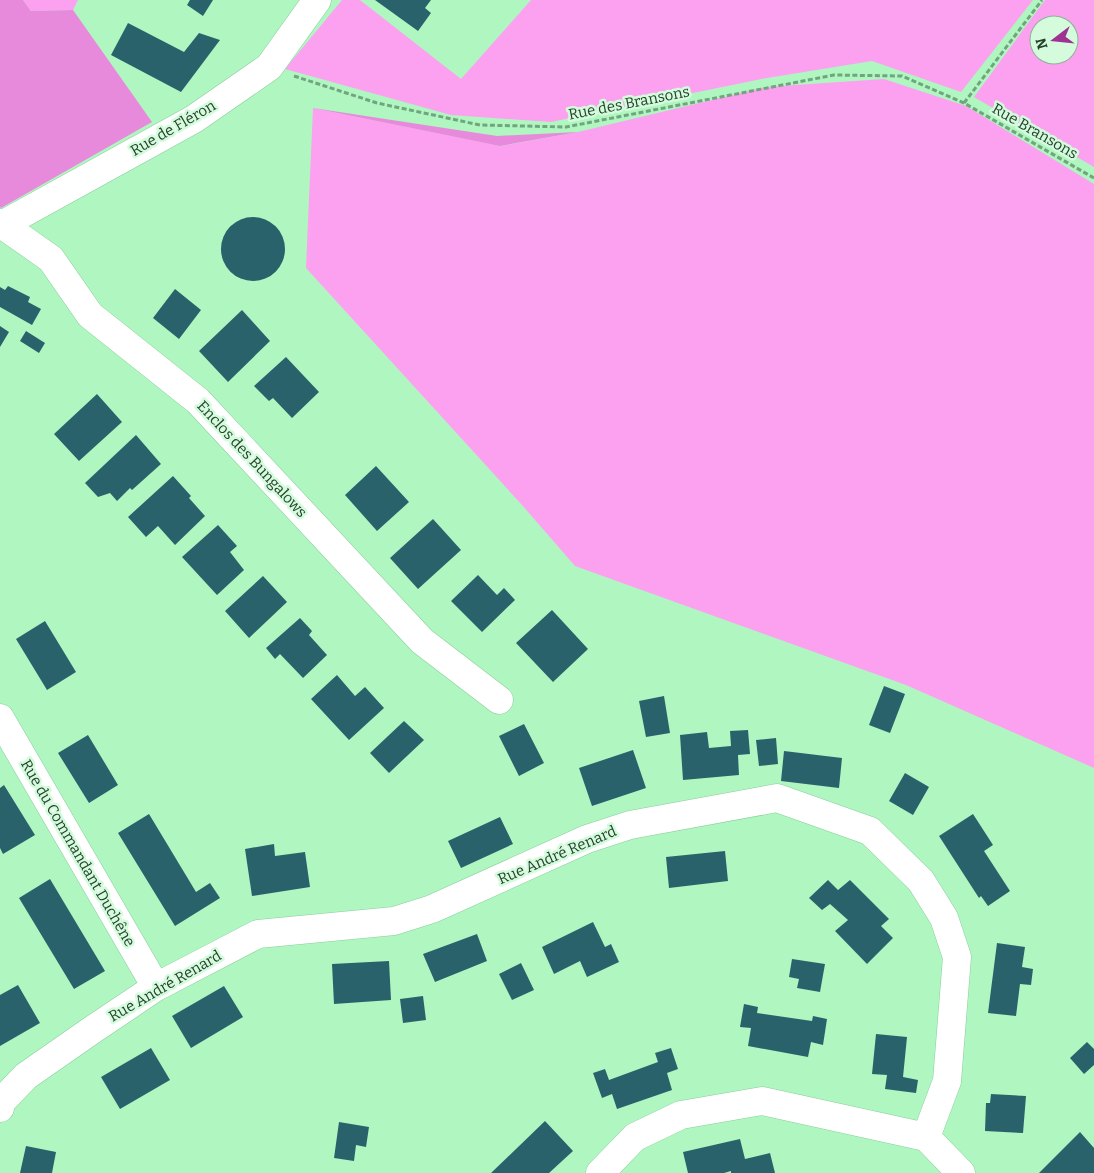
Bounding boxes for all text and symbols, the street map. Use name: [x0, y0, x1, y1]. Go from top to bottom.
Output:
north arrow: [1029, 15, 1079, 65]
text: N: [1032, 36, 1052, 51]
street label: Rue des Bransons: [567, 82, 691, 124]
street label: Rue de Fléron: [127, 96, 219, 160]
street label: Rue Bransons: [989, 99, 1081, 163]
street label: Enclos des Bungalows: [193, 397, 311, 521]
street label: Rue du Commandant Duchêne: [17, 756, 139, 950]
street label: Rue André Renard: [495, 822, 619, 888]
street label: Rue André Renard: [106, 946, 225, 1026]

